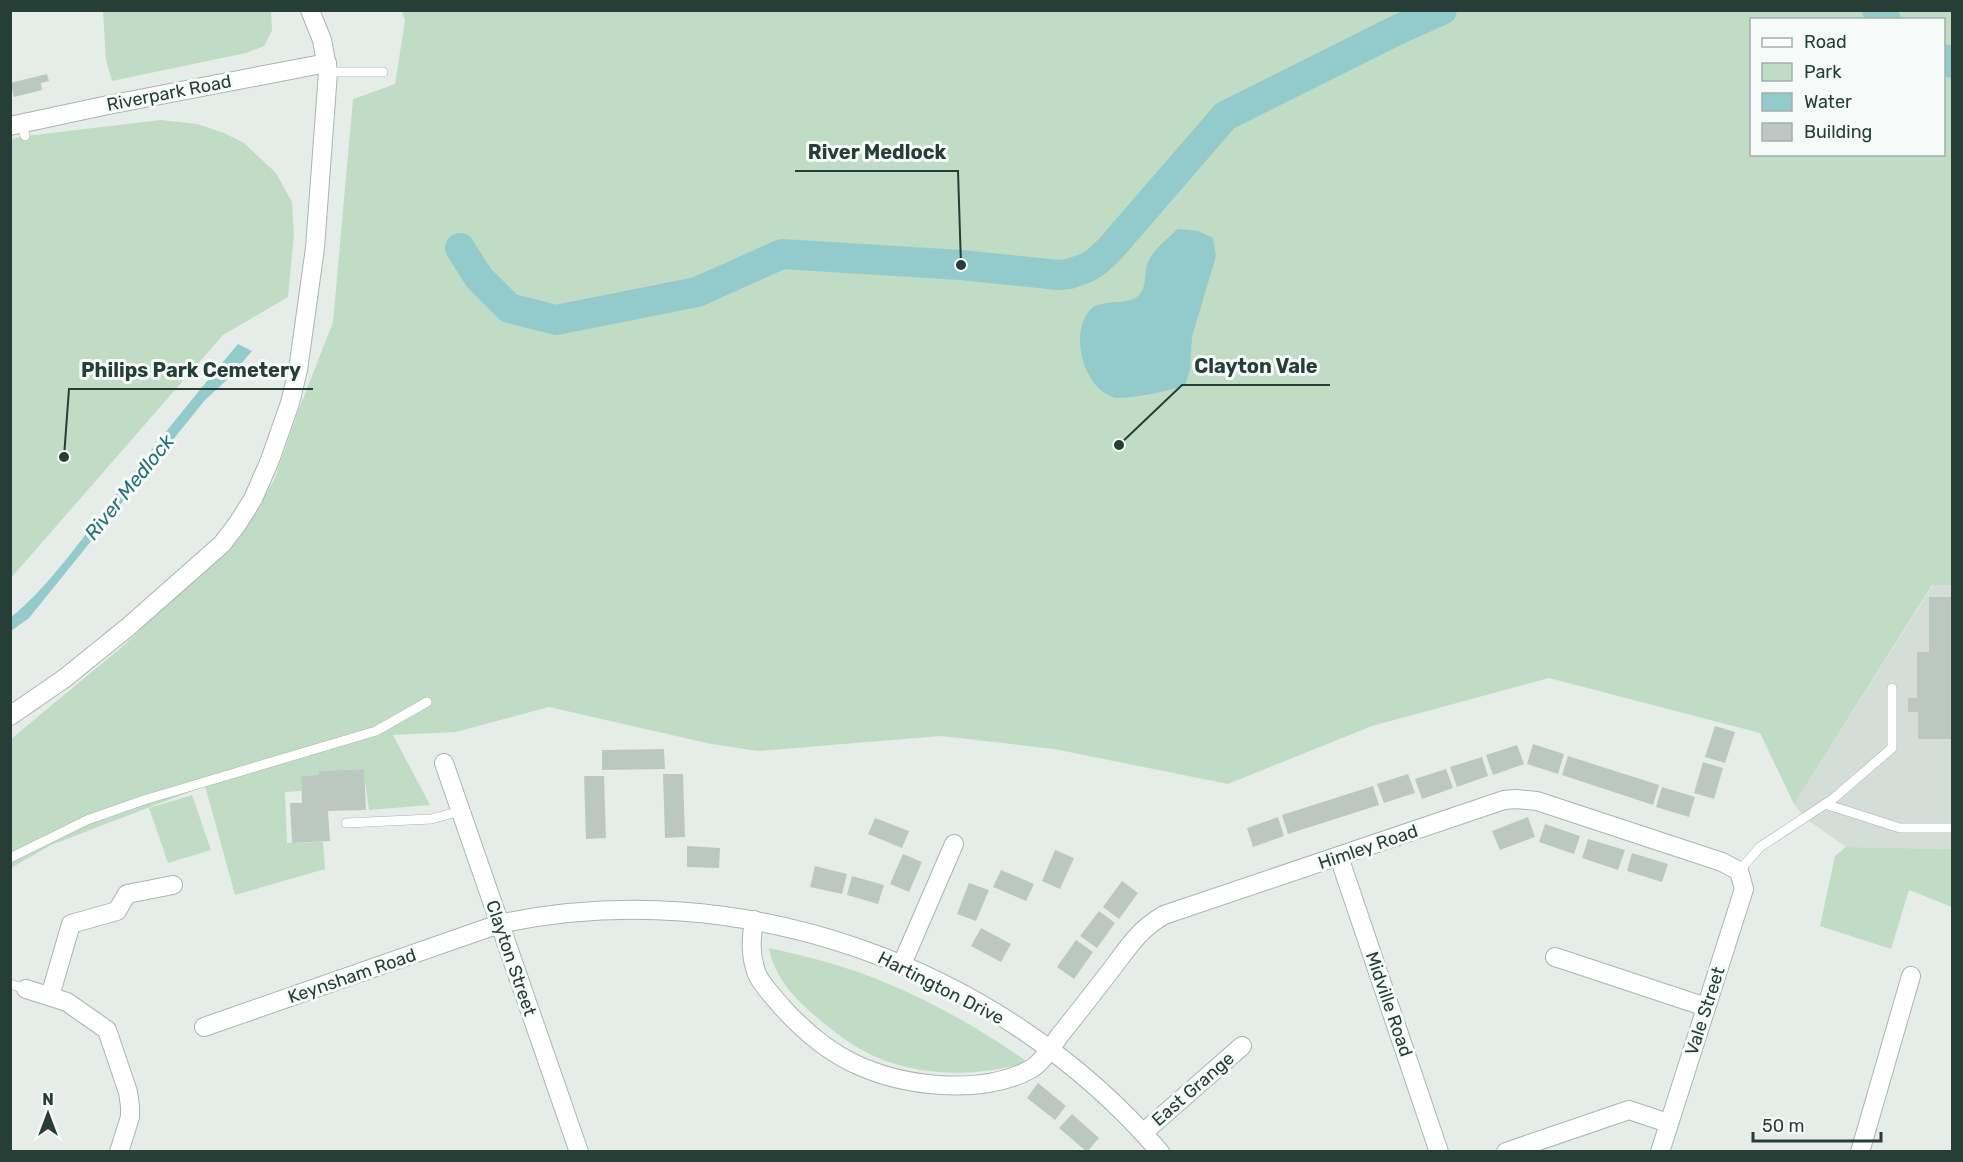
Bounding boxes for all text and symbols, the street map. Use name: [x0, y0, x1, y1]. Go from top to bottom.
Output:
legend: [1750, 18, 1945, 156]
text: Road: [1804, 31, 1847, 53]
text: Park: [1804, 61, 1842, 83]
street label: Riverpark Road: [105, 70, 233, 116]
text: Water: [1804, 91, 1852, 113]
text: Building: [1804, 121, 1872, 143]
callout: River Medlock: [795, 133, 958, 171]
text: River Medlock: [808, 140, 946, 164]
callout: Clayton Vale: [1182, 347, 1330, 385]
callout: Philips Park Cemetery: [69, 351, 313, 389]
text: Clayton Vale: [1194, 354, 1318, 378]
text: Philips Park Cemetery: [81, 358, 301, 382]
water label: River Medlock: [79, 429, 179, 545]
street label: Himley Road: [1315, 820, 1421, 874]
street label: Clayton Street: [481, 897, 541, 1019]
street label: Keynsham Road: [285, 944, 419, 1008]
street label: Hartington Drive: [874, 947, 1008, 1029]
street label: Midville Road: [1361, 949, 1417, 1059]
street label: Vale Street: [1680, 964, 1730, 1058]
street label: East Grange: [1147, 1047, 1239, 1131]
north arrow: [18, 1084, 78, 1144]
text: N: [42, 1090, 54, 1109]
scale bar: [1753, 1105, 1880, 1143]
text: 50 m: [1762, 1115, 1805, 1137]

